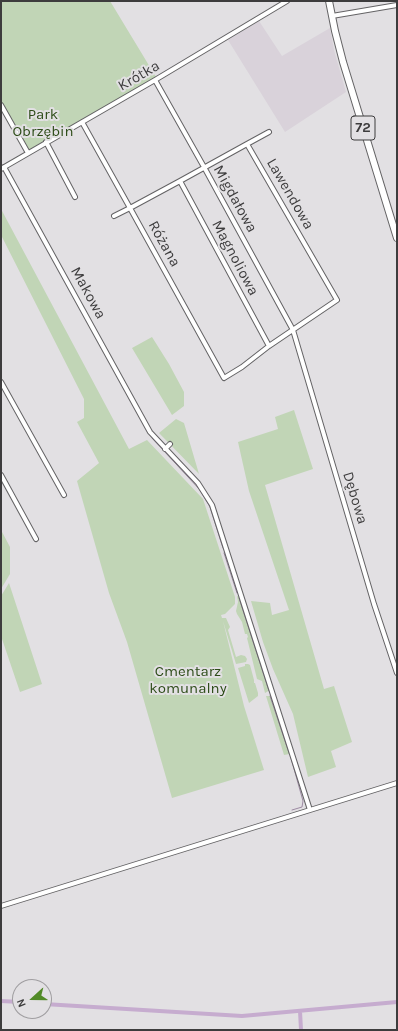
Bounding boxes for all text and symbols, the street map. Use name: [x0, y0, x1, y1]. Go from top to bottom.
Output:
street label: Krótka: [115, 57, 163, 95]
park label: Park Obrzębin: [12, 106, 74, 141]
road number: 72: [351, 116, 375, 140]
street label: Lawendowa: [262, 155, 318, 233]
street label: Migdałowa: [209, 162, 261, 236]
street label: Magnoliowa: [208, 217, 262, 299]
street label: Różana: [144, 218, 184, 270]
street label: Makowa: [66, 264, 110, 322]
street label: Dębowa: [339, 470, 371, 526]
park label: Cmentarz komunalny: [149, 663, 227, 698]
north arrow: [12, 979, 52, 1019]
text: N: [14, 997, 29, 1009]

